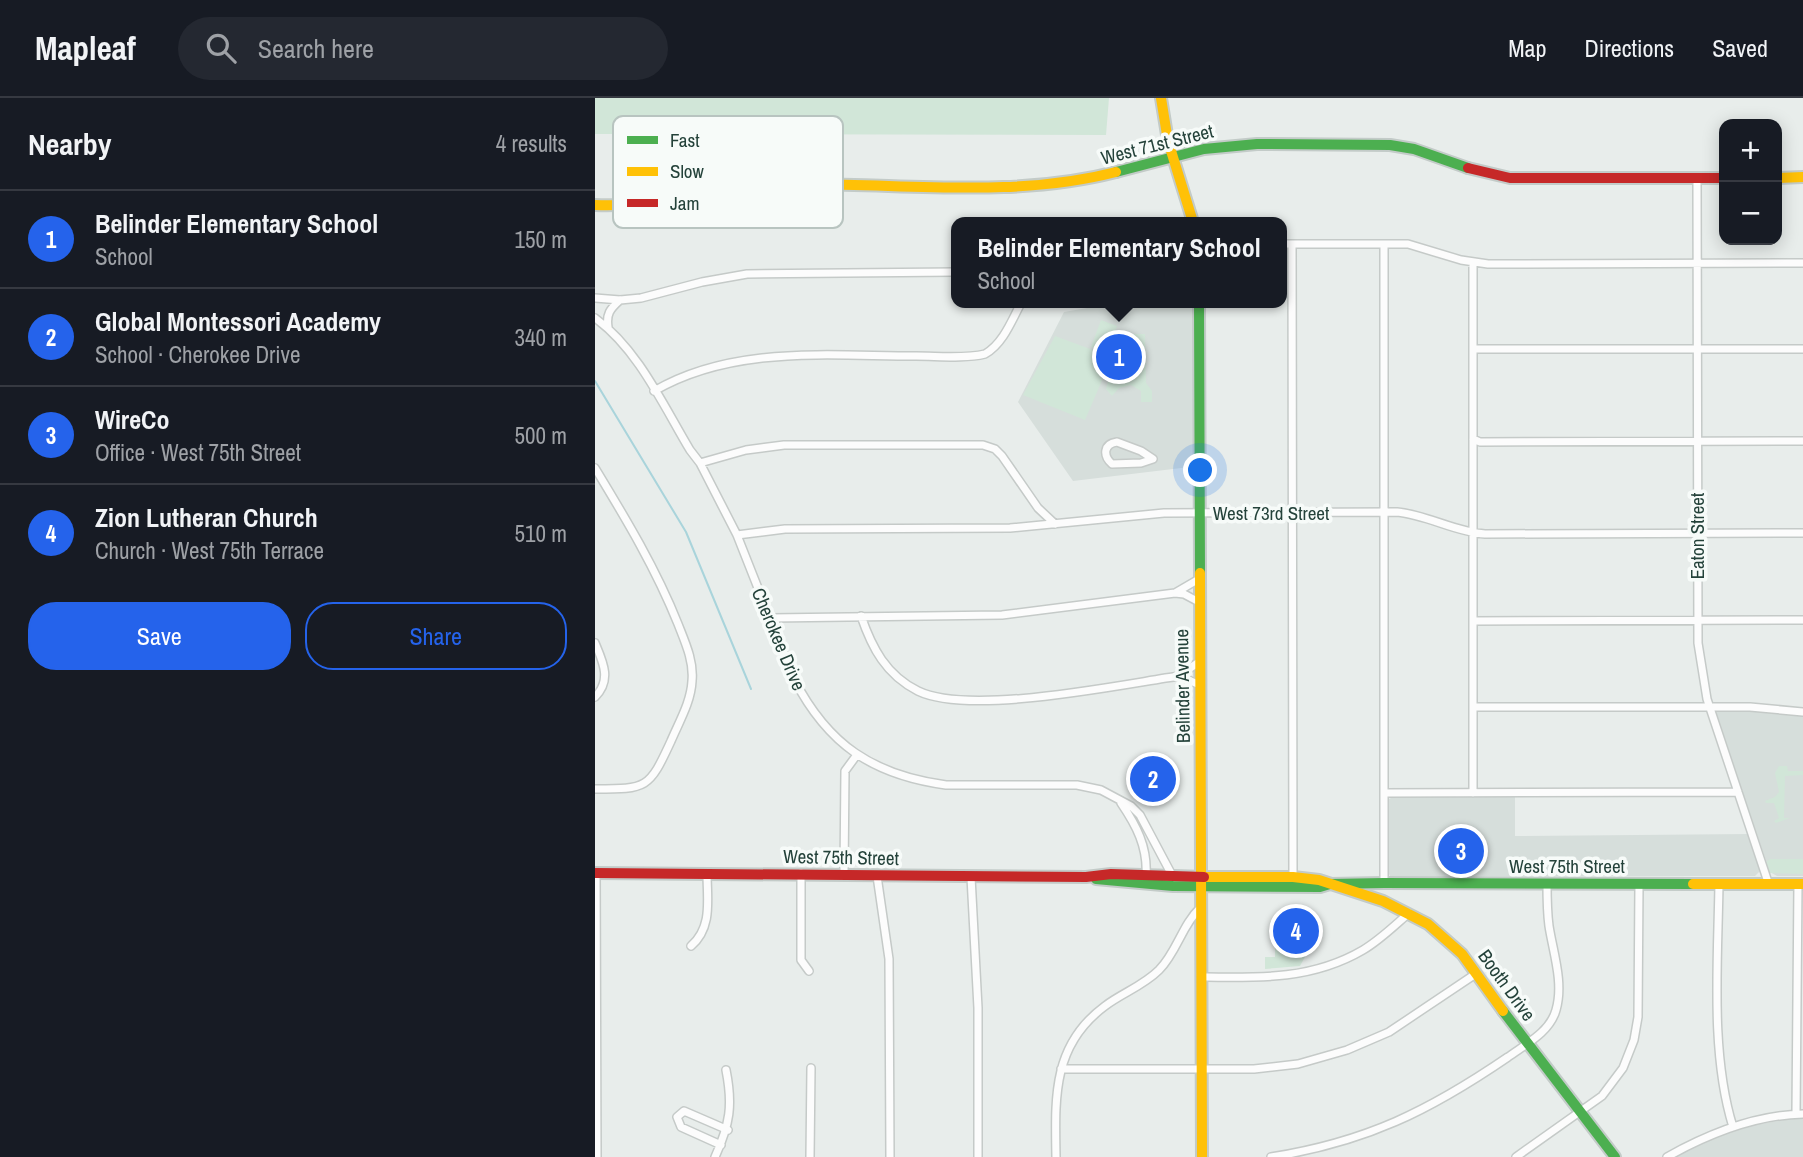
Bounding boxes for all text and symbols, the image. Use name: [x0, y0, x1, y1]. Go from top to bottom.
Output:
search box: [178, 17, 668, 80]
text: Mapleaf: [35, 26, 136, 70]
icon: search: [202, 29, 240, 67]
text: Search here: [258, 31, 374, 66]
text: Map: [1508, 32, 1546, 64]
text: Directions: [1584, 32, 1674, 64]
text: Saved: [1712, 32, 1768, 64]
legend: [613, 116, 843, 228]
street label: West 71st Street: [1098, 117, 1217, 171]
map controls: [1719, 119, 1782, 245]
button: +: [1719, 119, 1782, 182]
text: Nearby: [28, 124, 111, 164]
text: Fast: [670, 127, 700, 153]
text: 4 results: [496, 128, 567, 159]
text: Slow: [670, 158, 705, 184]
button: −: [1719, 182, 1782, 245]
text: Jam: [670, 190, 699, 216]
text: Belinder Elementary School: [95, 206, 378, 241]
popup: [951, 217, 1287, 308]
text: 1: [46, 224, 56, 255]
text: 150 m: [515, 224, 567, 255]
text: Belinder Elementary School: [977, 230, 1261, 265]
text: School: [95, 241, 153, 272]
text: School: [977, 265, 1035, 296]
text: Global Montessori Academy: [95, 304, 381, 339]
text: 2: [46, 322, 56, 353]
text: 340 m: [515, 322, 567, 353]
pin: 1: [1096, 331, 1142, 383]
text: School · Cherokee Drive: [95, 339, 300, 370]
text: WireCo: [95, 402, 169, 437]
text: 3: [46, 420, 56, 451]
text: 500 m: [515, 420, 567, 451]
text: Office · West 75th Street: [95, 437, 301, 468]
your location: [1183, 453, 1217, 487]
street label: Eaton Street: [1684, 492, 1710, 579]
text: Zion Lutheran Church: [95, 500, 318, 535]
street label: West 73rd Street: [1213, 500, 1330, 526]
text: 4: [46, 518, 56, 549]
text: 510 m: [515, 518, 567, 549]
text: Church · West 75th Terrace: [95, 535, 324, 566]
street label: Cherokee Drive: [746, 584, 812, 694]
button: Save: [28, 602, 291, 670]
button: Share: [305, 602, 567, 670]
street label: Belinder Avenue: [1168, 629, 1196, 743]
pin: 2: [1130, 753, 1176, 805]
pin: 3: [1438, 825, 1484, 877]
street label: West 75th Street: [783, 843, 900, 871]
street label: West 75th Street: [1509, 853, 1626, 879]
pin: 4: [1273, 905, 1319, 957]
street label: Booth Drive: [1472, 944, 1542, 1026]

